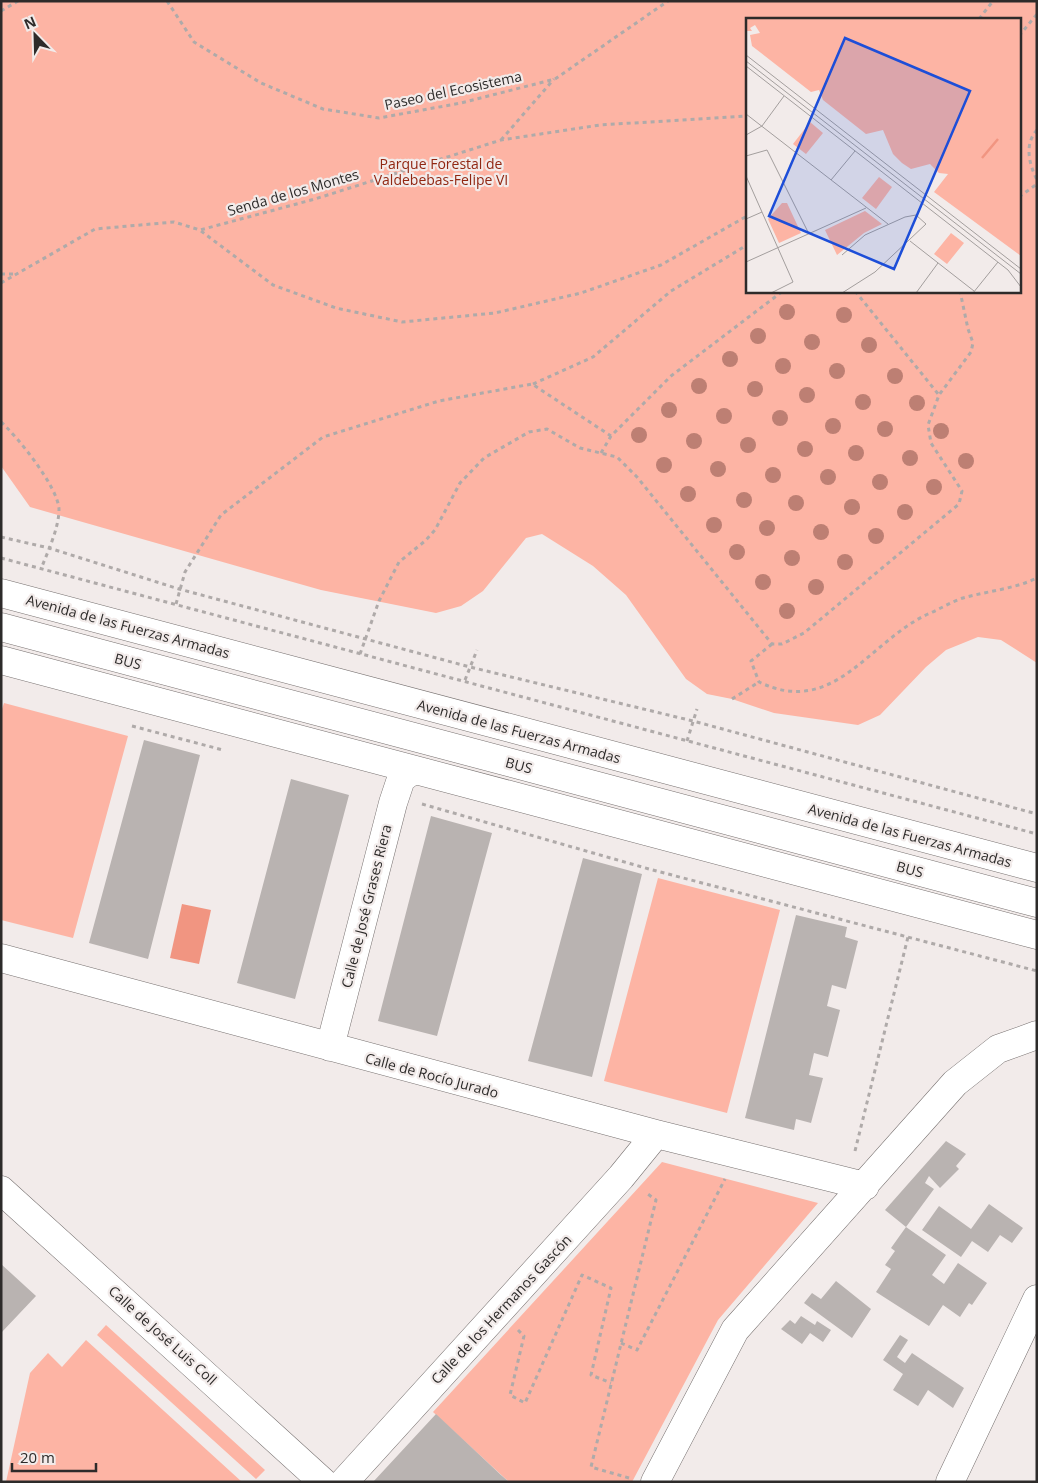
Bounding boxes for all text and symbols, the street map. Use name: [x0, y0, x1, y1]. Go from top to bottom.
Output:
north arrow: [10, 10, 60, 60]
text: N: [21, 12, 39, 34]
inset map: [746, 18, 1020, 292]
street label: Paseo del Ecosistema: [383, 66, 523, 114]
park label: Parque Forestal de Valdebebas-Felipe VI: [374, 154, 508, 189]
street label: Senda de los Montes: [225, 164, 361, 220]
street label: Avenida de las Fuerzas Armadas: [24, 590, 232, 662]
street label: BUS: [113, 648, 143, 674]
street label: Avenida de las Fuerzas Armadas: [415, 695, 623, 767]
street label: BUS: [504, 752, 534, 778]
street label: Avenida de las Fuerzas Armadas: [806, 799, 1014, 871]
street label: Calle de José Grases Riera: [337, 822, 395, 990]
street label: BUS: [895, 856, 925, 882]
street label: Calle de Rocío Jurado: [363, 1048, 501, 1102]
street label: Calle de los Hermanos Gascón: [427, 1230, 575, 1388]
street label: Calle de José Luis Coll: [105, 1281, 221, 1389]
scale bar: [12, 1440, 96, 1472]
text: 20 m: [20, 1447, 55, 1467]

